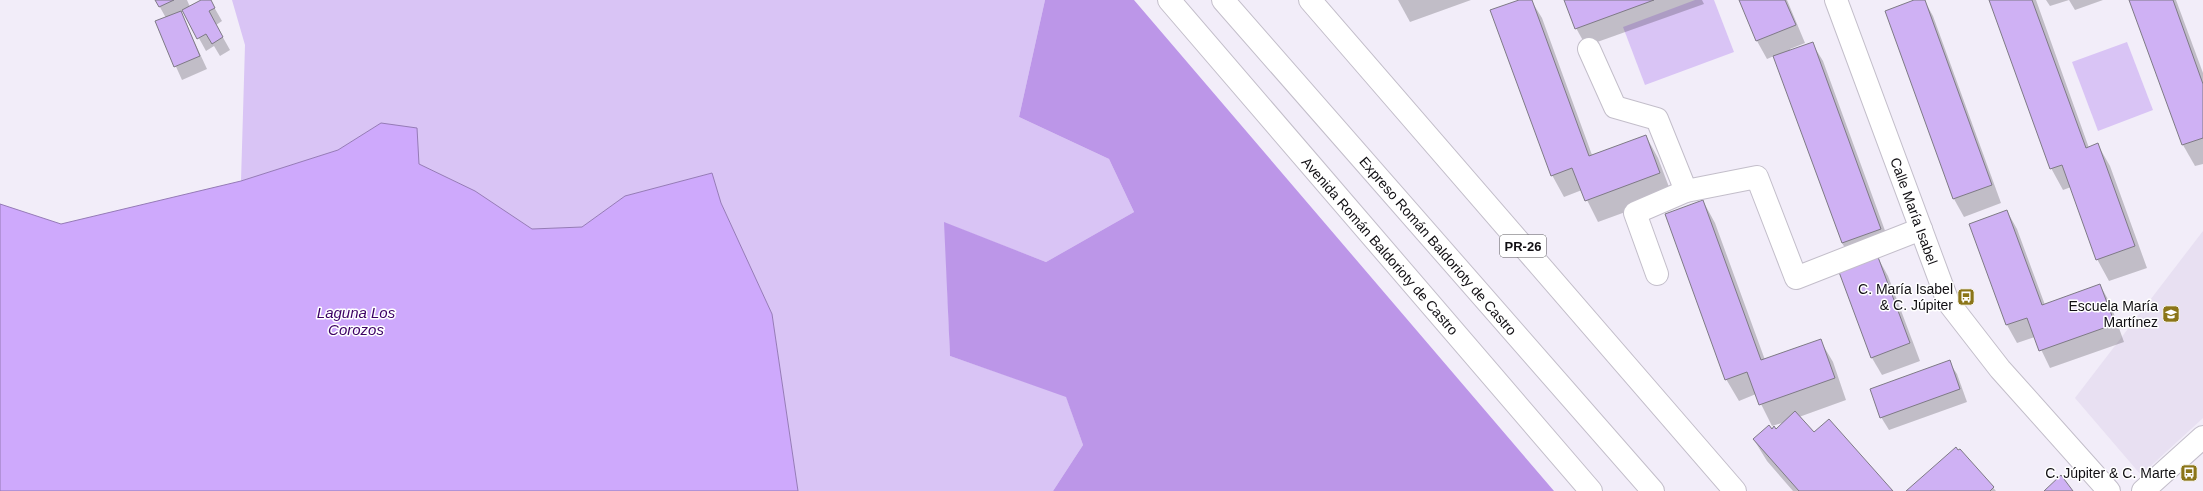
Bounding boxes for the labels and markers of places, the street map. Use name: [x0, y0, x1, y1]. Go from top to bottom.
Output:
place label: C. María Isabel & C. Júpiter: [1858, 281, 1953, 313]
bus stop icon: C. María Isabel & C. Júpiter: [1956, 287, 1976, 307]
place label: Escuela María Martínez: [2069, 298, 2158, 330]
school or university icon: Escuela María Martínez: [2161, 304, 2181, 324]
bus stop icon: C. Júpiter & C. Marte: [2179, 463, 2199, 483]
place label: C. Júpiter & C. Marte: [2045, 465, 2176, 481]

